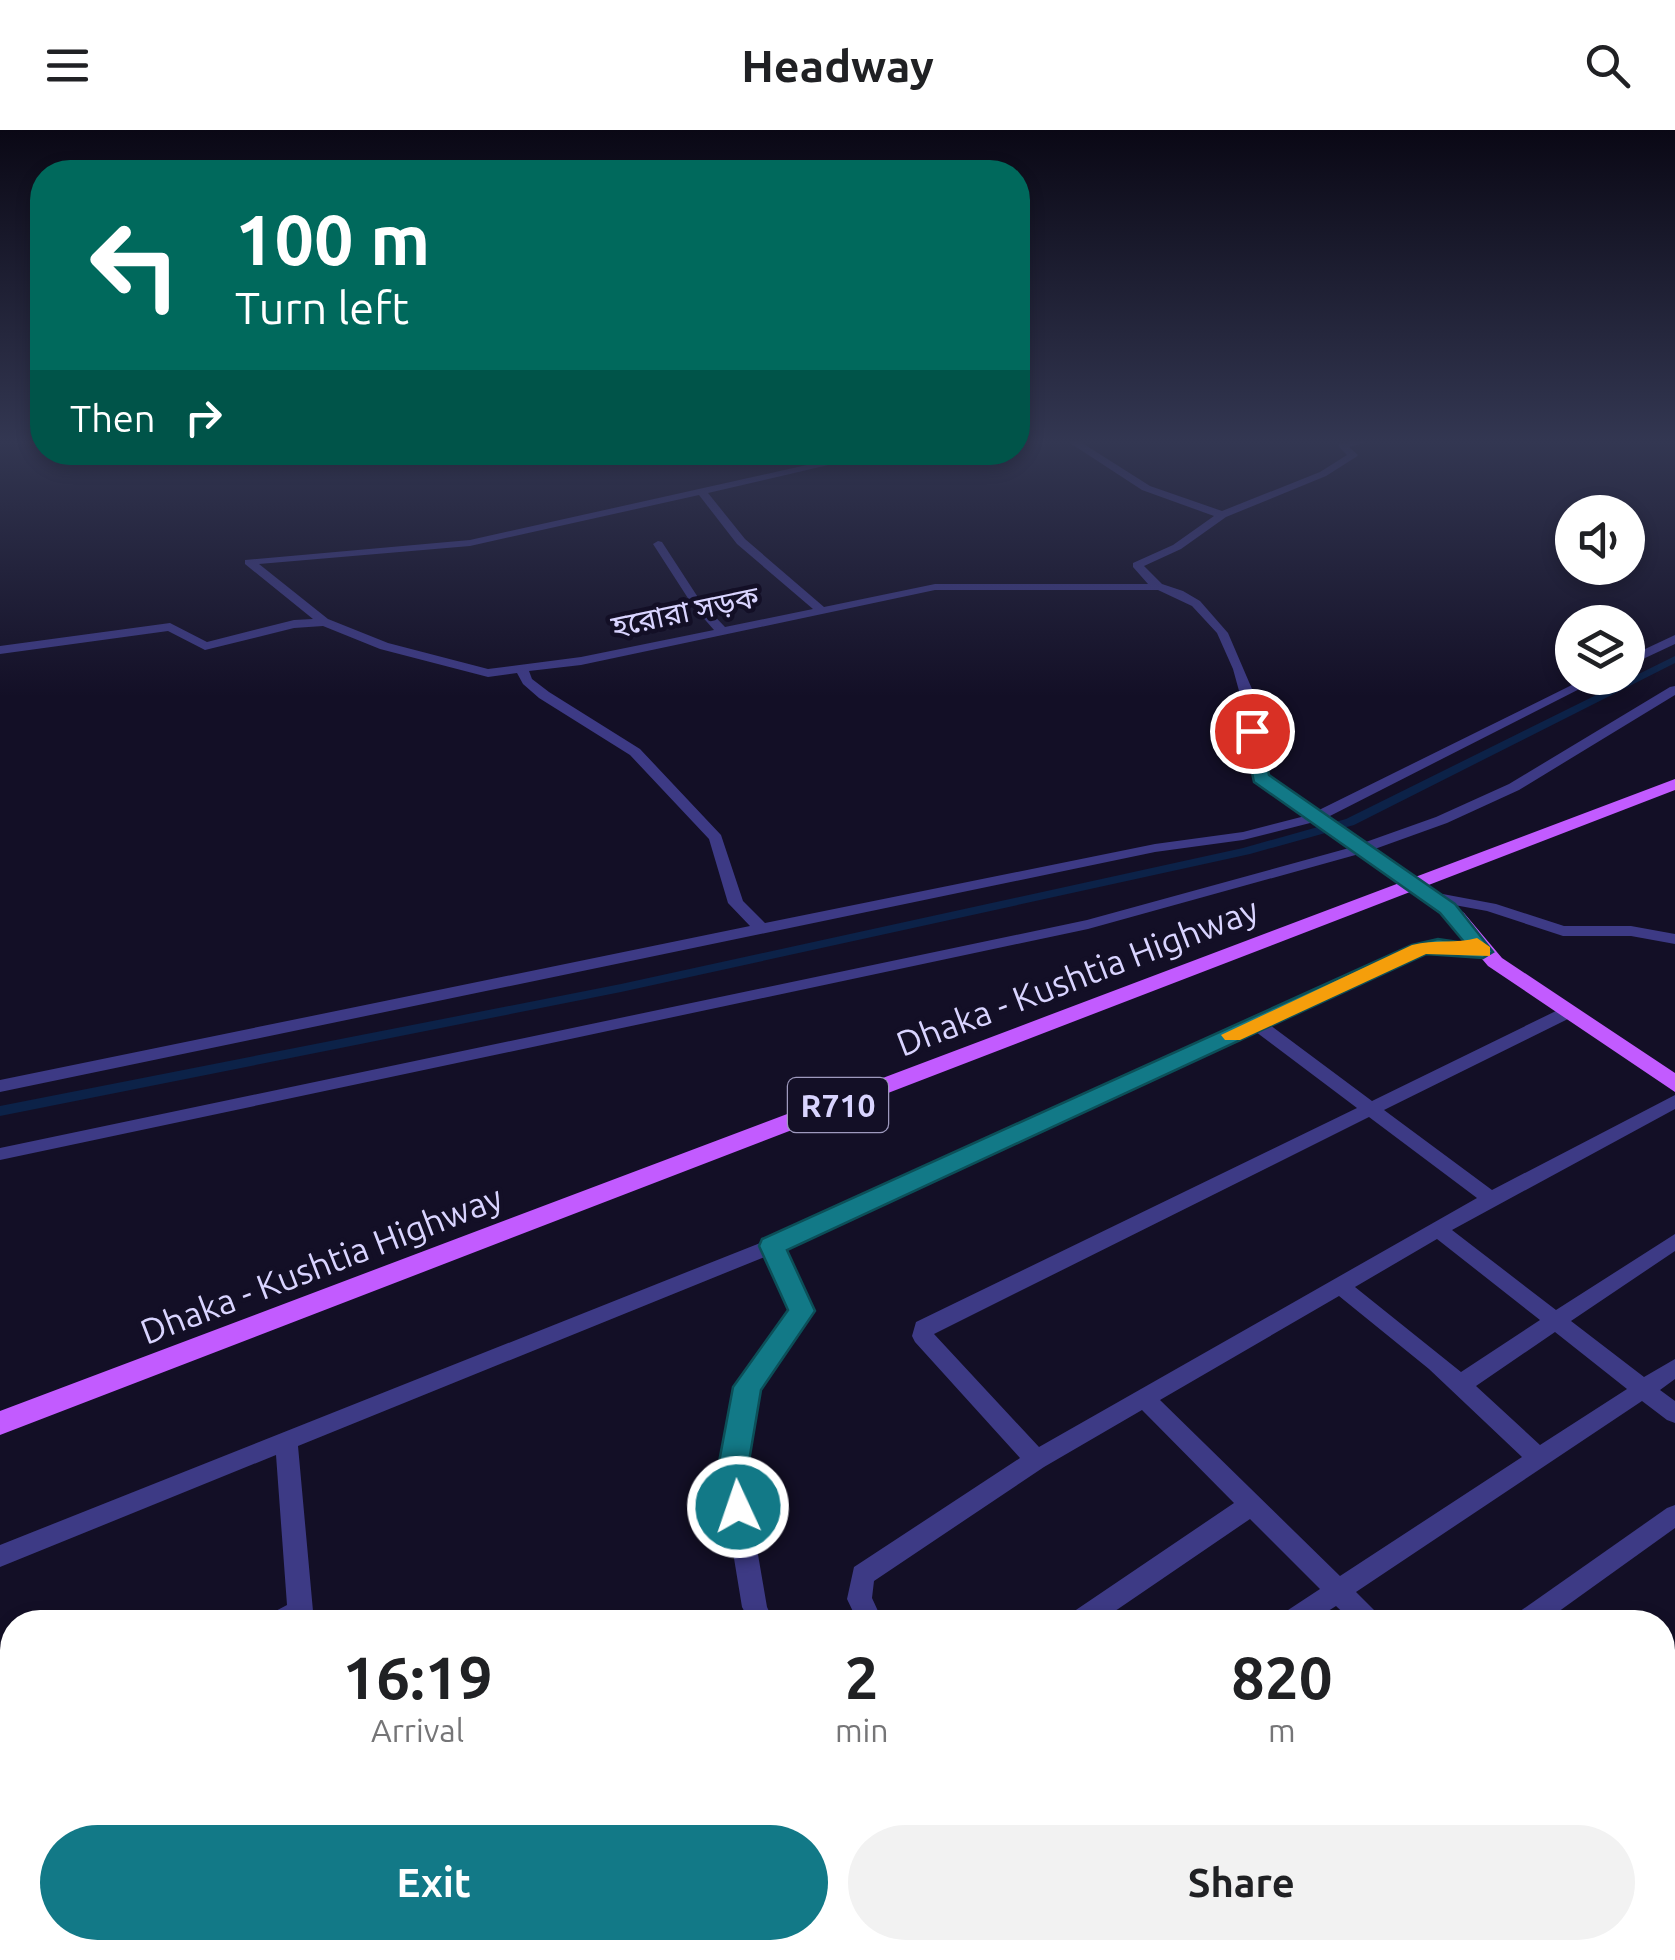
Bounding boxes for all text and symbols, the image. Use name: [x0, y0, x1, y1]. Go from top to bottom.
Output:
icon: menu: [40, 38, 95, 93]
icon: search: [1580, 38, 1635, 93]
text: Headway: [741, 40, 934, 91]
icon: left: [70, 200, 200, 330]
text: 100 m: [235, 200, 430, 278]
text: Turn left: [235, 282, 409, 333]
icon: right: [176, 390, 231, 445]
text: Then: [70, 397, 156, 439]
map controls: [1555, 495, 1645, 695]
button: sound: [1555, 495, 1645, 585]
street label: হরোরা সড়ক: [607, 579, 763, 643]
button: layers: [1555, 605, 1645, 695]
pin: [1210, 689, 1295, 774]
icon: arrive: [1225, 704, 1280, 759]
street label: Dhaka - Kushtia Highway: [891, 888, 1264, 1063]
road number: R710: [788, 1078, 888, 1132]
street label: Dhaka - Kushtia Highway: [135, 1176, 508, 1351]
position arrow: [686, 1455, 790, 1559]
text: 16:19: [342, 1643, 493, 1710]
text: 2: [845, 1643, 879, 1710]
text: 820: [1231, 1643, 1333, 1710]
text: Arrival: [371, 1712, 464, 1748]
text: min: [835, 1712, 889, 1748]
text: m: [1268, 1712, 1296, 1748]
button: Exit: [40, 1825, 828, 1940]
button: Share: [848, 1825, 1635, 1940]

